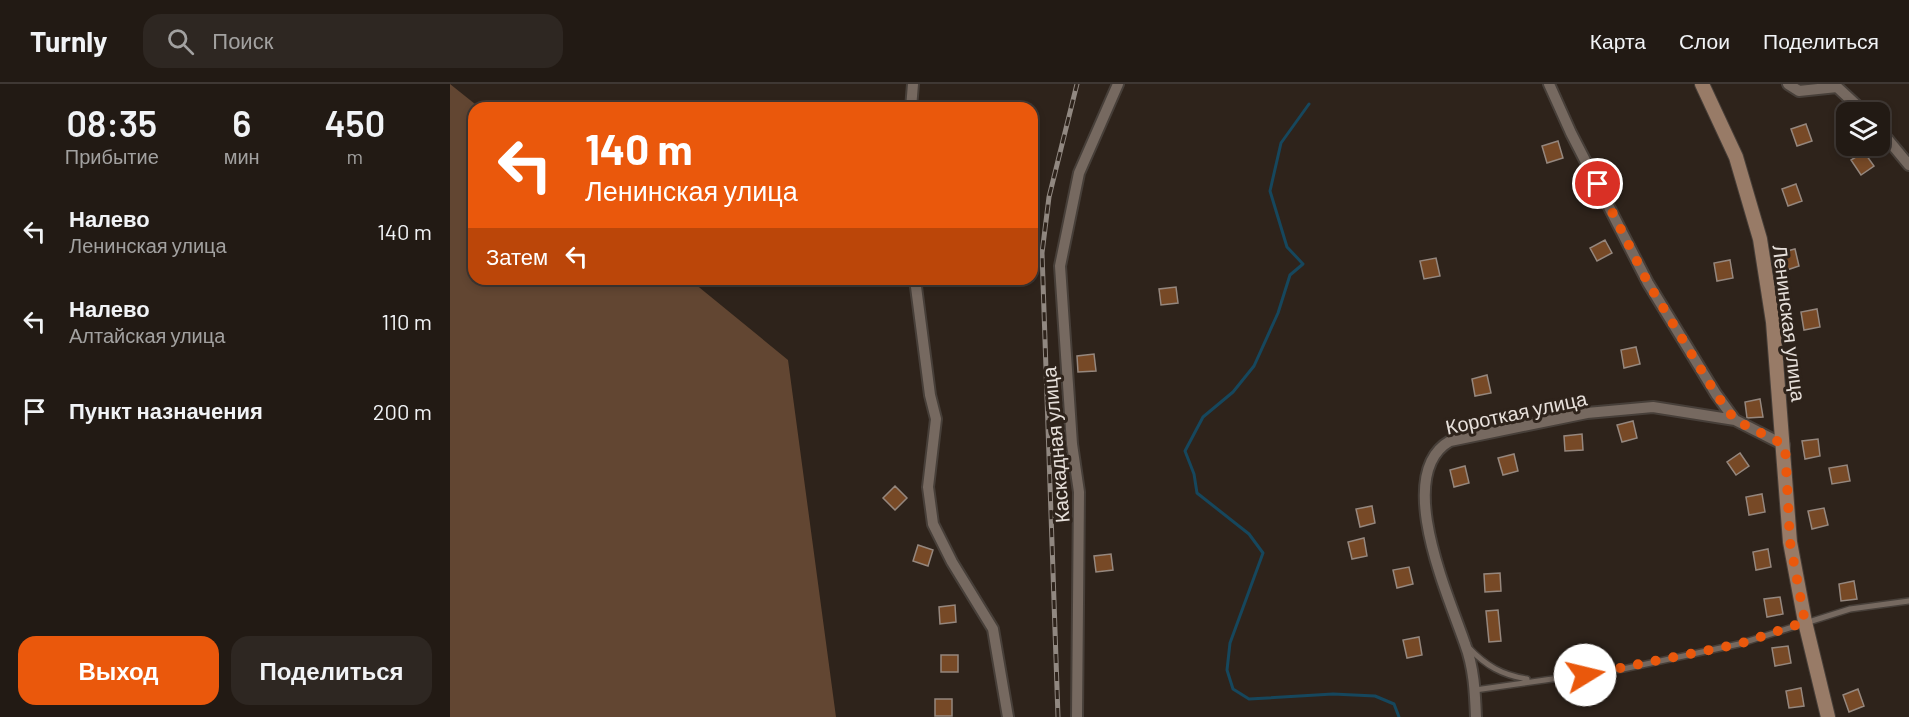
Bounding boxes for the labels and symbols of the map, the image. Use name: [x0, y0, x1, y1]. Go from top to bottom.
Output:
pin: [1572, 158, 1623, 209]
street label: Ленинская улица: [1768, 243, 1812, 404]
street label: Каскадная улица: [1036, 365, 1074, 524]
street label: Короткая улица: [1443, 385, 1590, 439]
position arrow: [1553, 643, 1617, 707]

